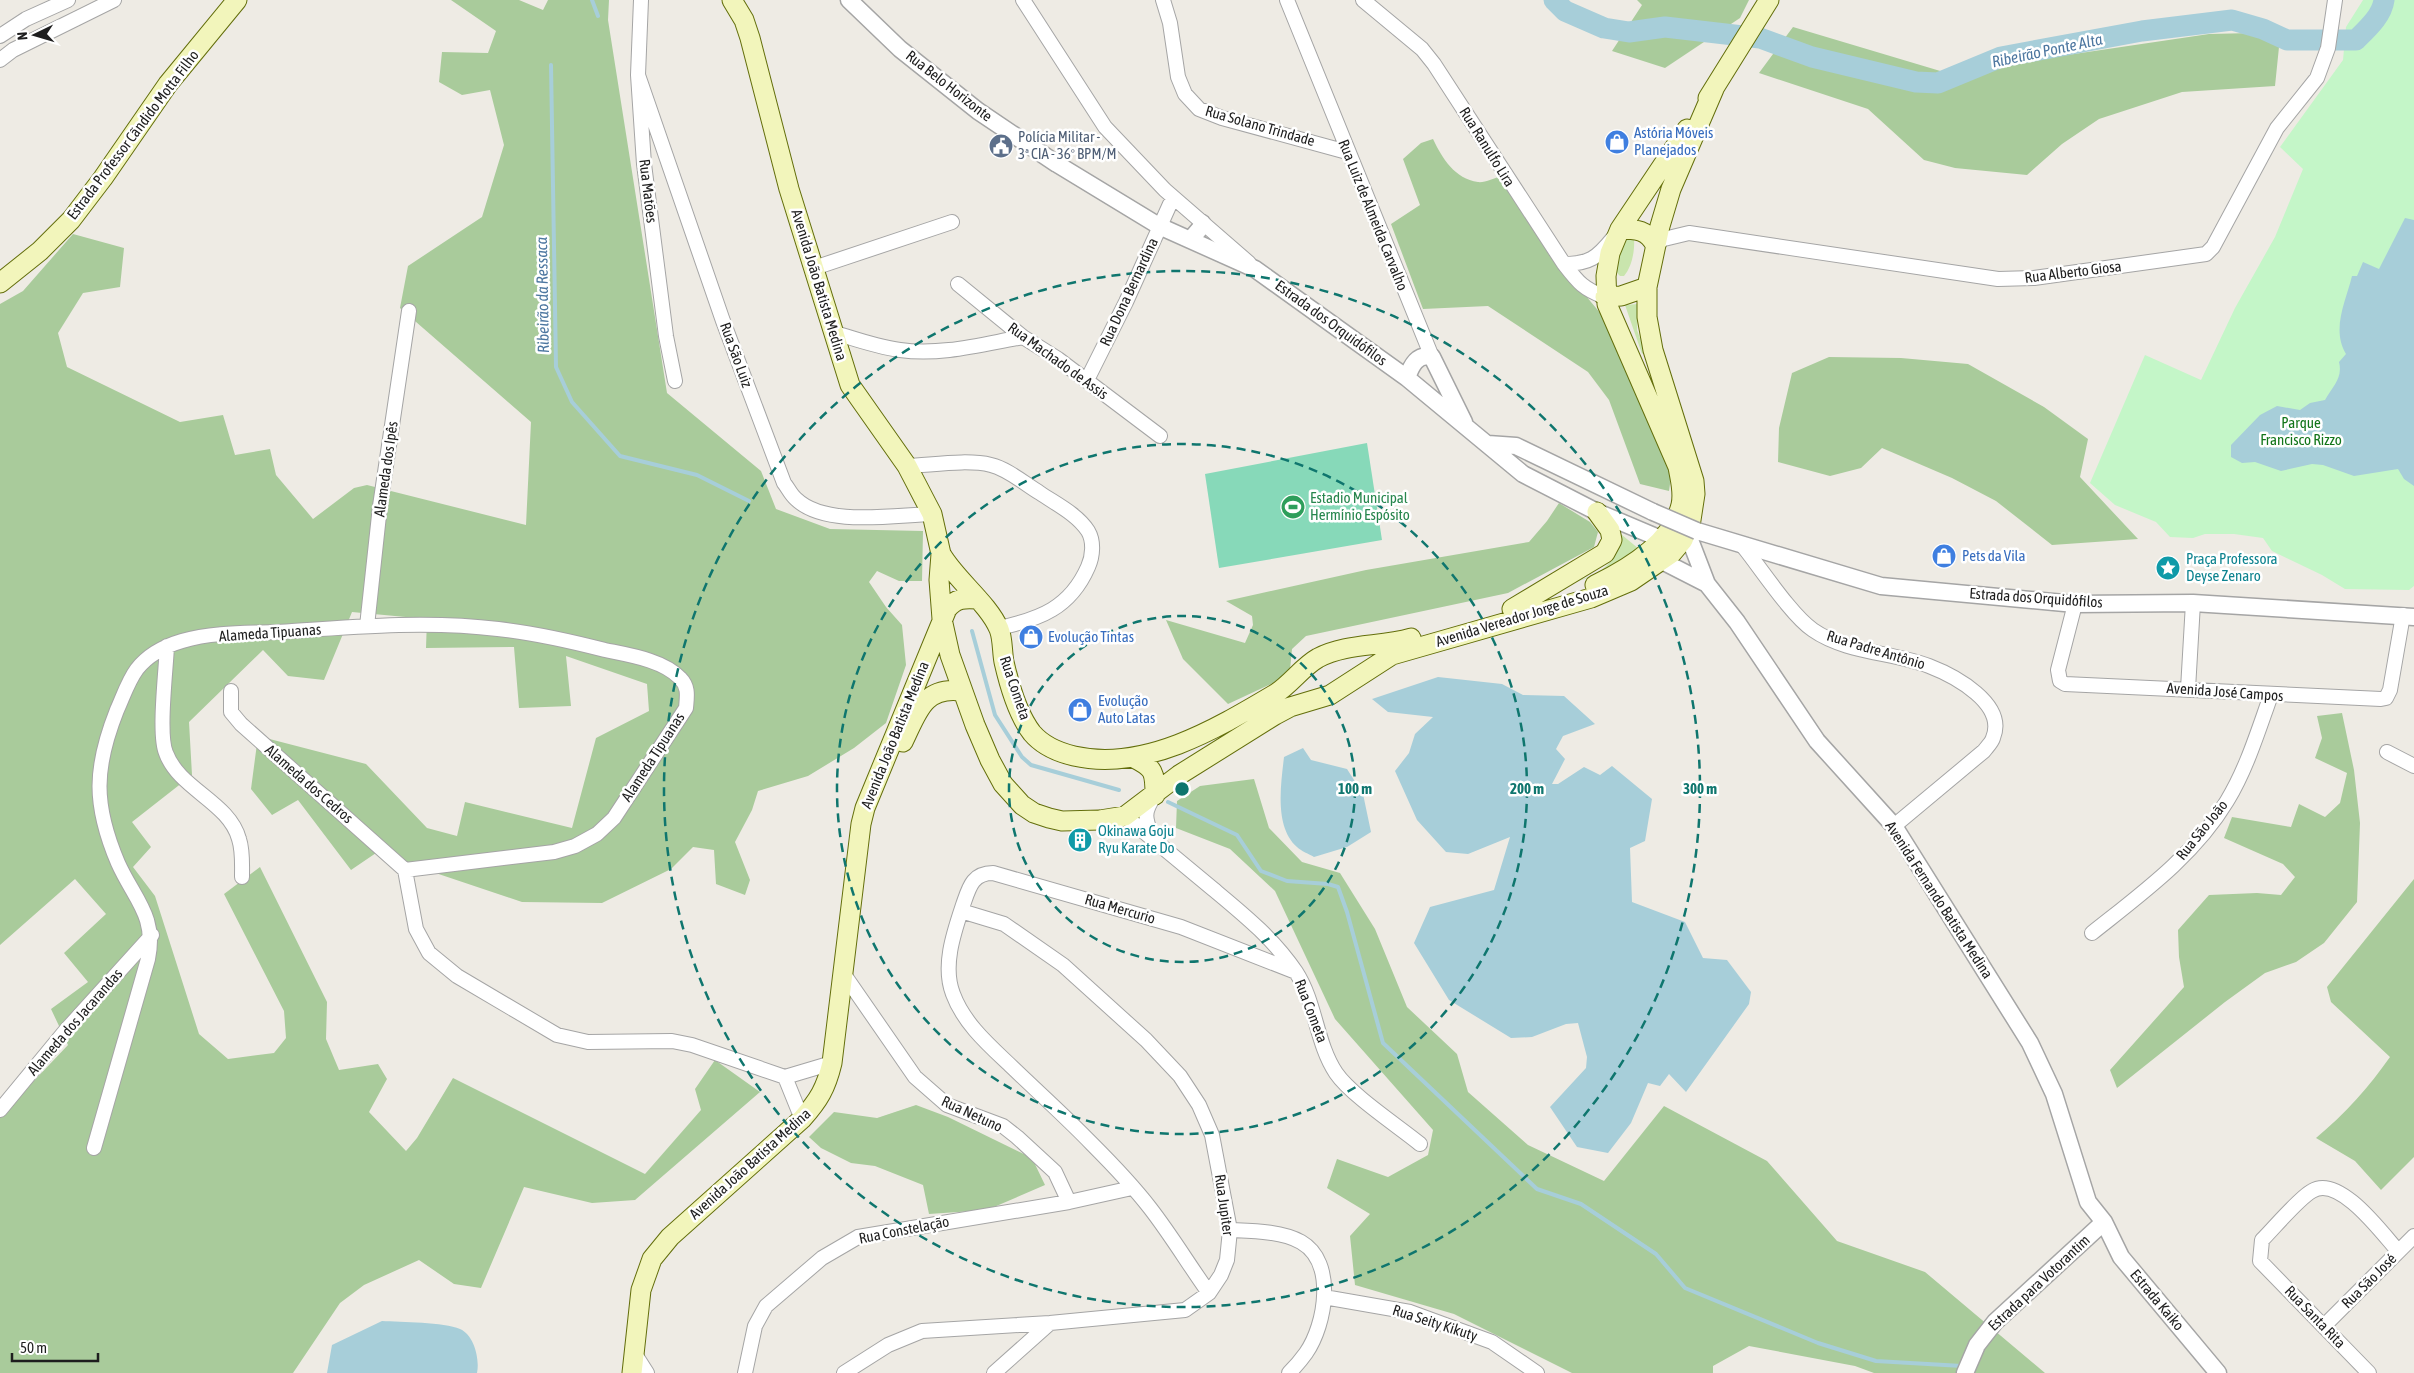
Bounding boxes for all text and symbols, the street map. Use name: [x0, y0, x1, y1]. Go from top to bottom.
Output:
north arrow: [10, 10, 60, 60]
water label: Ribeirão Ponte Alta: [1990, 29, 2104, 70]
text: N: [14, 31, 30, 41]
street label: Estrada Professor Cãndido Motta Filho: [63, 47, 202, 223]
street label: Rua Belo Horizonte: [903, 47, 996, 125]
street label: Rua Solano Trindade: [1203, 102, 1317, 149]
street label: Rua Ranulfo Lira: [1456, 104, 1519, 190]
place label: Astória Móveis Planejados: [1634, 124, 1713, 158]
place label: Polícia Militar - 3ª CIA - 36º BPM/M: [1018, 128, 1117, 162]
shop icon: Astória Móveis Planejados: [1604, 129, 1630, 155]
public building icon: Polícia Militar - 3ª CIA - 36º BPM/M: [988, 133, 1014, 159]
street label: Rua Luiz de Almeida Carvalho: [1335, 137, 1412, 293]
street label: Rua Matões: [636, 158, 661, 224]
street label: Avenida João Batista Medina: [788, 207, 851, 362]
street label: Rua Dona Bernardina: [1096, 235, 1161, 349]
water label: Ribeirão da Ressaca: [532, 236, 552, 353]
street label: Rua Alberto Giosa: [2024, 257, 2122, 286]
street label: Estrada dos Orquidófilos: [1272, 276, 1390, 369]
street label: Rua Machado de Assis: [1005, 319, 1112, 403]
street label: Rua São Luiz: [717, 320, 756, 390]
park label: Parque Francisco Rizzo: [2260, 414, 2342, 448]
street label: Alameda dos Ipês: [370, 420, 401, 518]
place label: Estadio Municipal Hermínio Espósito: [1310, 489, 1410, 523]
sports icon: Estadio Municipal Hermínio Espósito: [1280, 494, 1306, 520]
shop icon: Pets da Vila: [1931, 543, 1957, 569]
place label: Pets da Vila: [1962, 547, 2026, 564]
place label: Praça Professora Deyse Zenaro: [2186, 550, 2278, 584]
place icon: Praça Professora Deyse Zenaro: [2155, 555, 2181, 581]
street label: Avenida Vereador Jorge de Souza: [1434, 581, 1610, 650]
street label: Estrada dos Orquidófilos: [1969, 584, 2103, 611]
street label: Alameda Tipuanas: [218, 620, 322, 645]
shop icon: Evolução Tintas: [1018, 624, 1044, 650]
street label: Rua Padre Antônio: [1825, 627, 1927, 673]
place label: Evolução Tintas: [1048, 628, 1134, 645]
street label: Rua Cometa: [997, 654, 1034, 722]
street label: Avenida João Batista Medina: [857, 659, 932, 811]
street label: Avenida José Campos: [2166, 679, 2284, 704]
place label: Evolução Auto Latas: [1098, 692, 1155, 726]
shop icon: Evolução Auto Latas: [1067, 697, 1093, 723]
street label: Alameda Tipuanas: [618, 709, 688, 804]
street label: Alameda dos Cedros: [262, 741, 357, 826]
centre of rings: [1173, 780, 1191, 798]
text: 100 m: [1338, 780, 1372, 797]
text: 200 m: [1510, 780, 1544, 797]
text: 300 m: [1683, 780, 1717, 797]
street label: Rua São João: [2172, 796, 2231, 863]
street label: Avenida Fernando Batista Medina: [1882, 818, 1997, 981]
place label: Okinawa Goju Ryu Karate Do: [1098, 822, 1175, 856]
building icon: Okinawa Goju Ryu Karate Do: [1067, 827, 1093, 853]
street label: Rua Mercurio: [1083, 890, 1157, 927]
street label: Alameda dos Jacarandas: [24, 965, 126, 1078]
street label: Rua Cometa: [1292, 977, 1331, 1045]
street label: Rua Netuno: [939, 1092, 1005, 1135]
street label: Avenida João Batista Medina: [686, 1105, 814, 1223]
street label: Rua Jupiter: [1212, 1173, 1237, 1237]
street label: Rua Constelação: [857, 1212, 951, 1247]
street label: Estrada para Votorantim: [1984, 1231, 2093, 1334]
street label: Rua São José: [2338, 1250, 2400, 1311]
street label: Estrada Kaiko: [2127, 1266, 2188, 1334]
street label: Rua Santa Rita: [2281, 1282, 2349, 1351]
street label: Rua Seity Kikuty: [1391, 1301, 1480, 1344]
scale bar: [12, 1330, 99, 1362]
text: 50 m: [20, 1339, 47, 1356]

